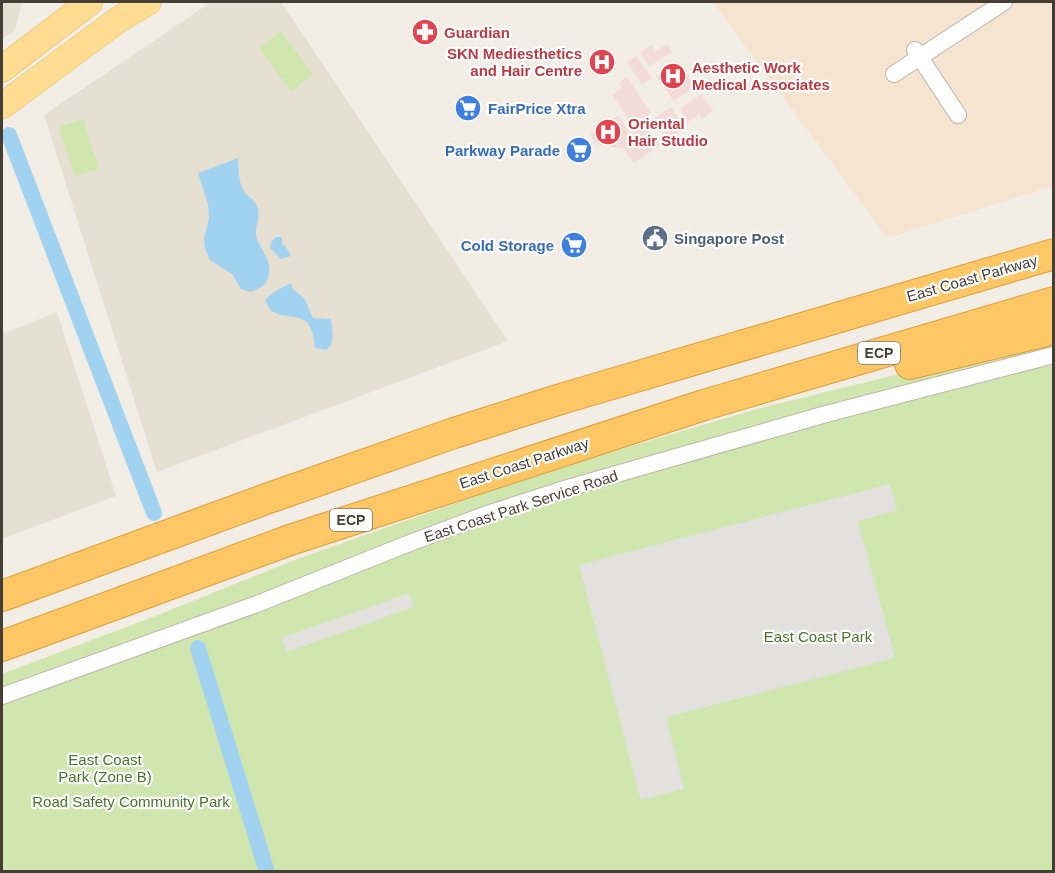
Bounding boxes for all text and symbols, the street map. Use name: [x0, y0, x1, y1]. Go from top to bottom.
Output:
pharmacy icon: Guardian: [410, 17, 440, 47]
place label: Guardian: [444, 24, 510, 41]
place label: SKN Mediesthetics and Hair Centre: [447, 45, 582, 79]
hospital icon: SKN Mediesthetics and Hair Centre: [587, 47, 617, 77]
place label: Aesthetic Work Medical Associates: [692, 59, 830, 93]
hospital icon: Aesthetic Work Medical Associates: [658, 61, 688, 91]
supermarket icon: FairPrice Xtra: [453, 93, 483, 123]
place label: FairPrice Xtra: [488, 100, 586, 117]
place label: Oriental Hair Studio: [628, 115, 708, 149]
hospital icon: Oriental Hair Studio: [593, 117, 623, 147]
supermarket icon: Parkway Parade: [564, 135, 594, 165]
place label: Parkway Parade: [445, 142, 560, 159]
public building icon: Singapore Post: [640, 223, 670, 253]
supermarket icon: Cold Storage: [559, 230, 589, 260]
place label: Singapore Post: [674, 230, 784, 247]
place label: Cold Storage: [461, 237, 554, 254]
street label: East Coast Parkway: [905, 251, 1040, 305]
road number: ECP: [858, 342, 900, 364]
street label: East Coast Parkway: [457, 434, 591, 492]
street label: East Coast Park Service Road: [422, 467, 620, 545]
road number: ECP: [330, 509, 372, 531]
park label: East Coast Park: [764, 628, 873, 645]
park label: East Coast Park (Zone B): [58, 751, 152, 785]
park label: Road Safety Community Park: [32, 793, 230, 810]

